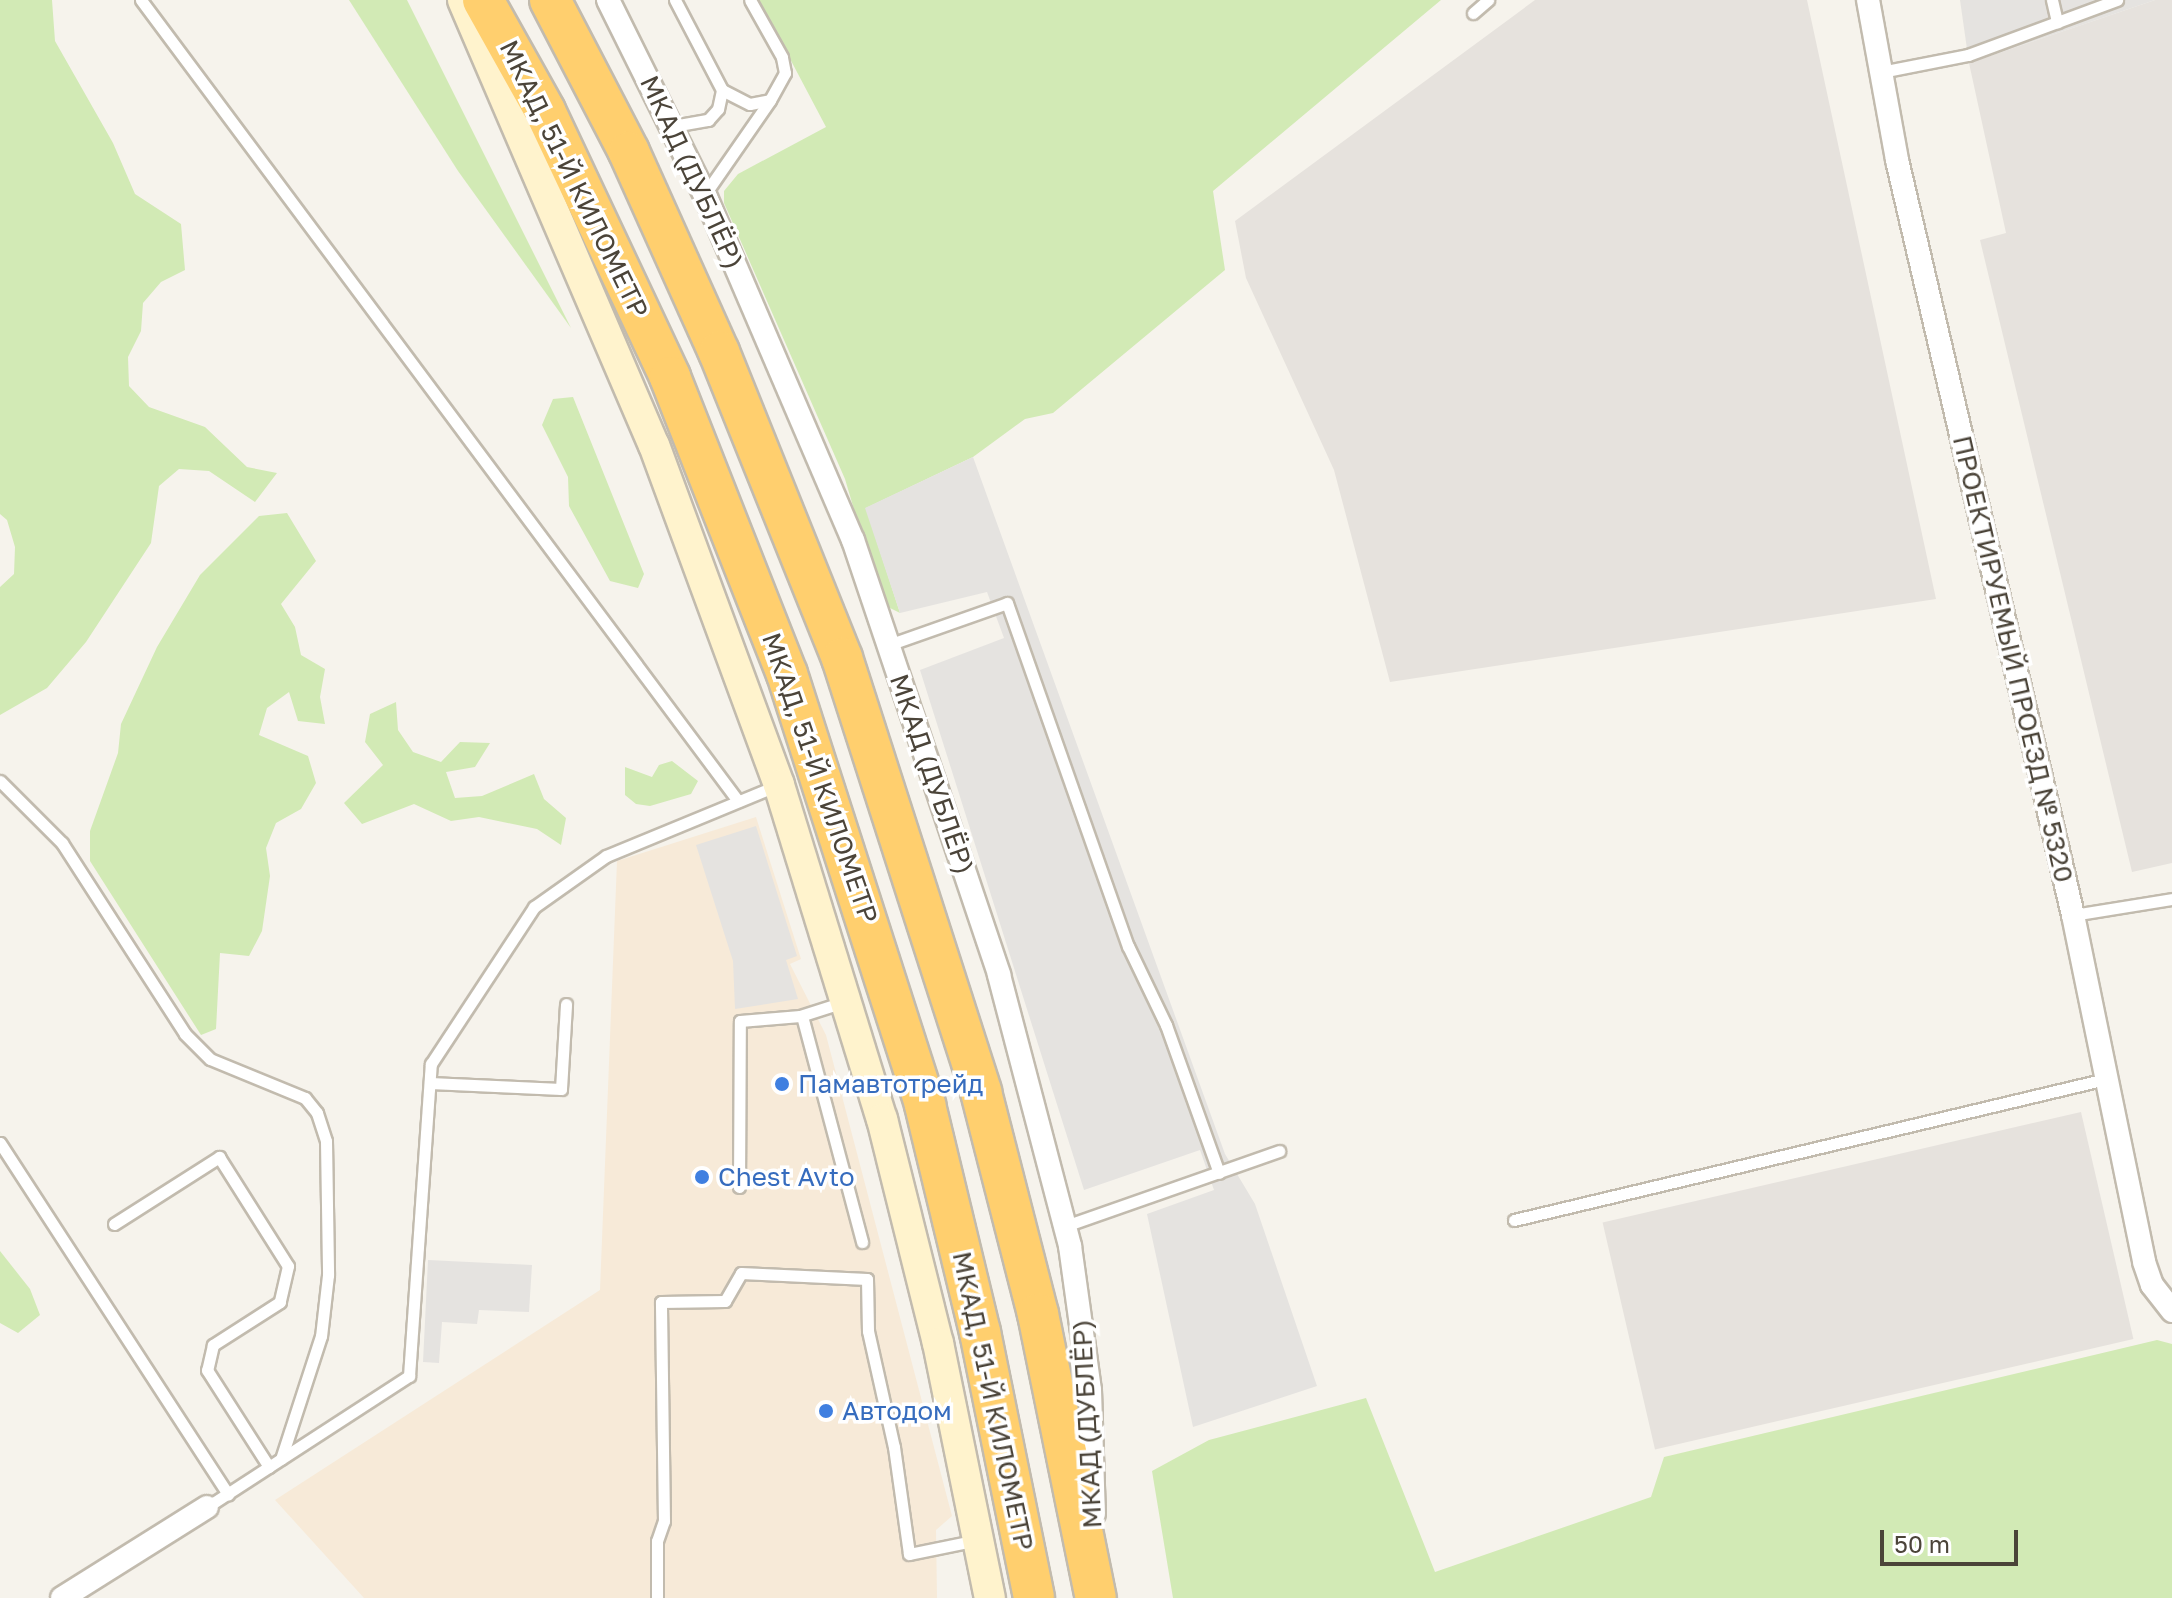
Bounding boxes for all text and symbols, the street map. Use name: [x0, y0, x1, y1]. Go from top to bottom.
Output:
street label: МКАД, 51-Й КИЛОМЕТР: [493, 35, 655, 323]
street label: МКАД (ДУБЛЁР): [634, 71, 750, 273]
street label: ПРОЕКТИРУЕМЫЙ ПРОЕЗД № 5320: [1946, 433, 2080, 885]
street label: МКАД, 51-Й КИЛОМЕТР: [756, 629, 884, 927]
street label: МКАД (ДУБЛЁР): [883, 670, 981, 878]
place label: Памавтотрейд: [798, 1068, 983, 1100]
marker: Памавтотрейд: [773, 1075, 791, 1093]
place label: Chest Avto: [718, 1161, 855, 1193]
marker: Chest Avto: [693, 1168, 711, 1186]
street label: МКАД, 51-Й КИЛОМЕТР: [946, 1249, 1040, 1553]
street label: МКАД (ДУБЛЁР): [1066, 1319, 1108, 1529]
place label: Автодом: [842, 1395, 952, 1427]
marker: Автодом: [817, 1402, 835, 1420]
scale bar: [1884, 1514, 2022, 1564]
text: 50 m: [1894, 1529, 1950, 1558]

